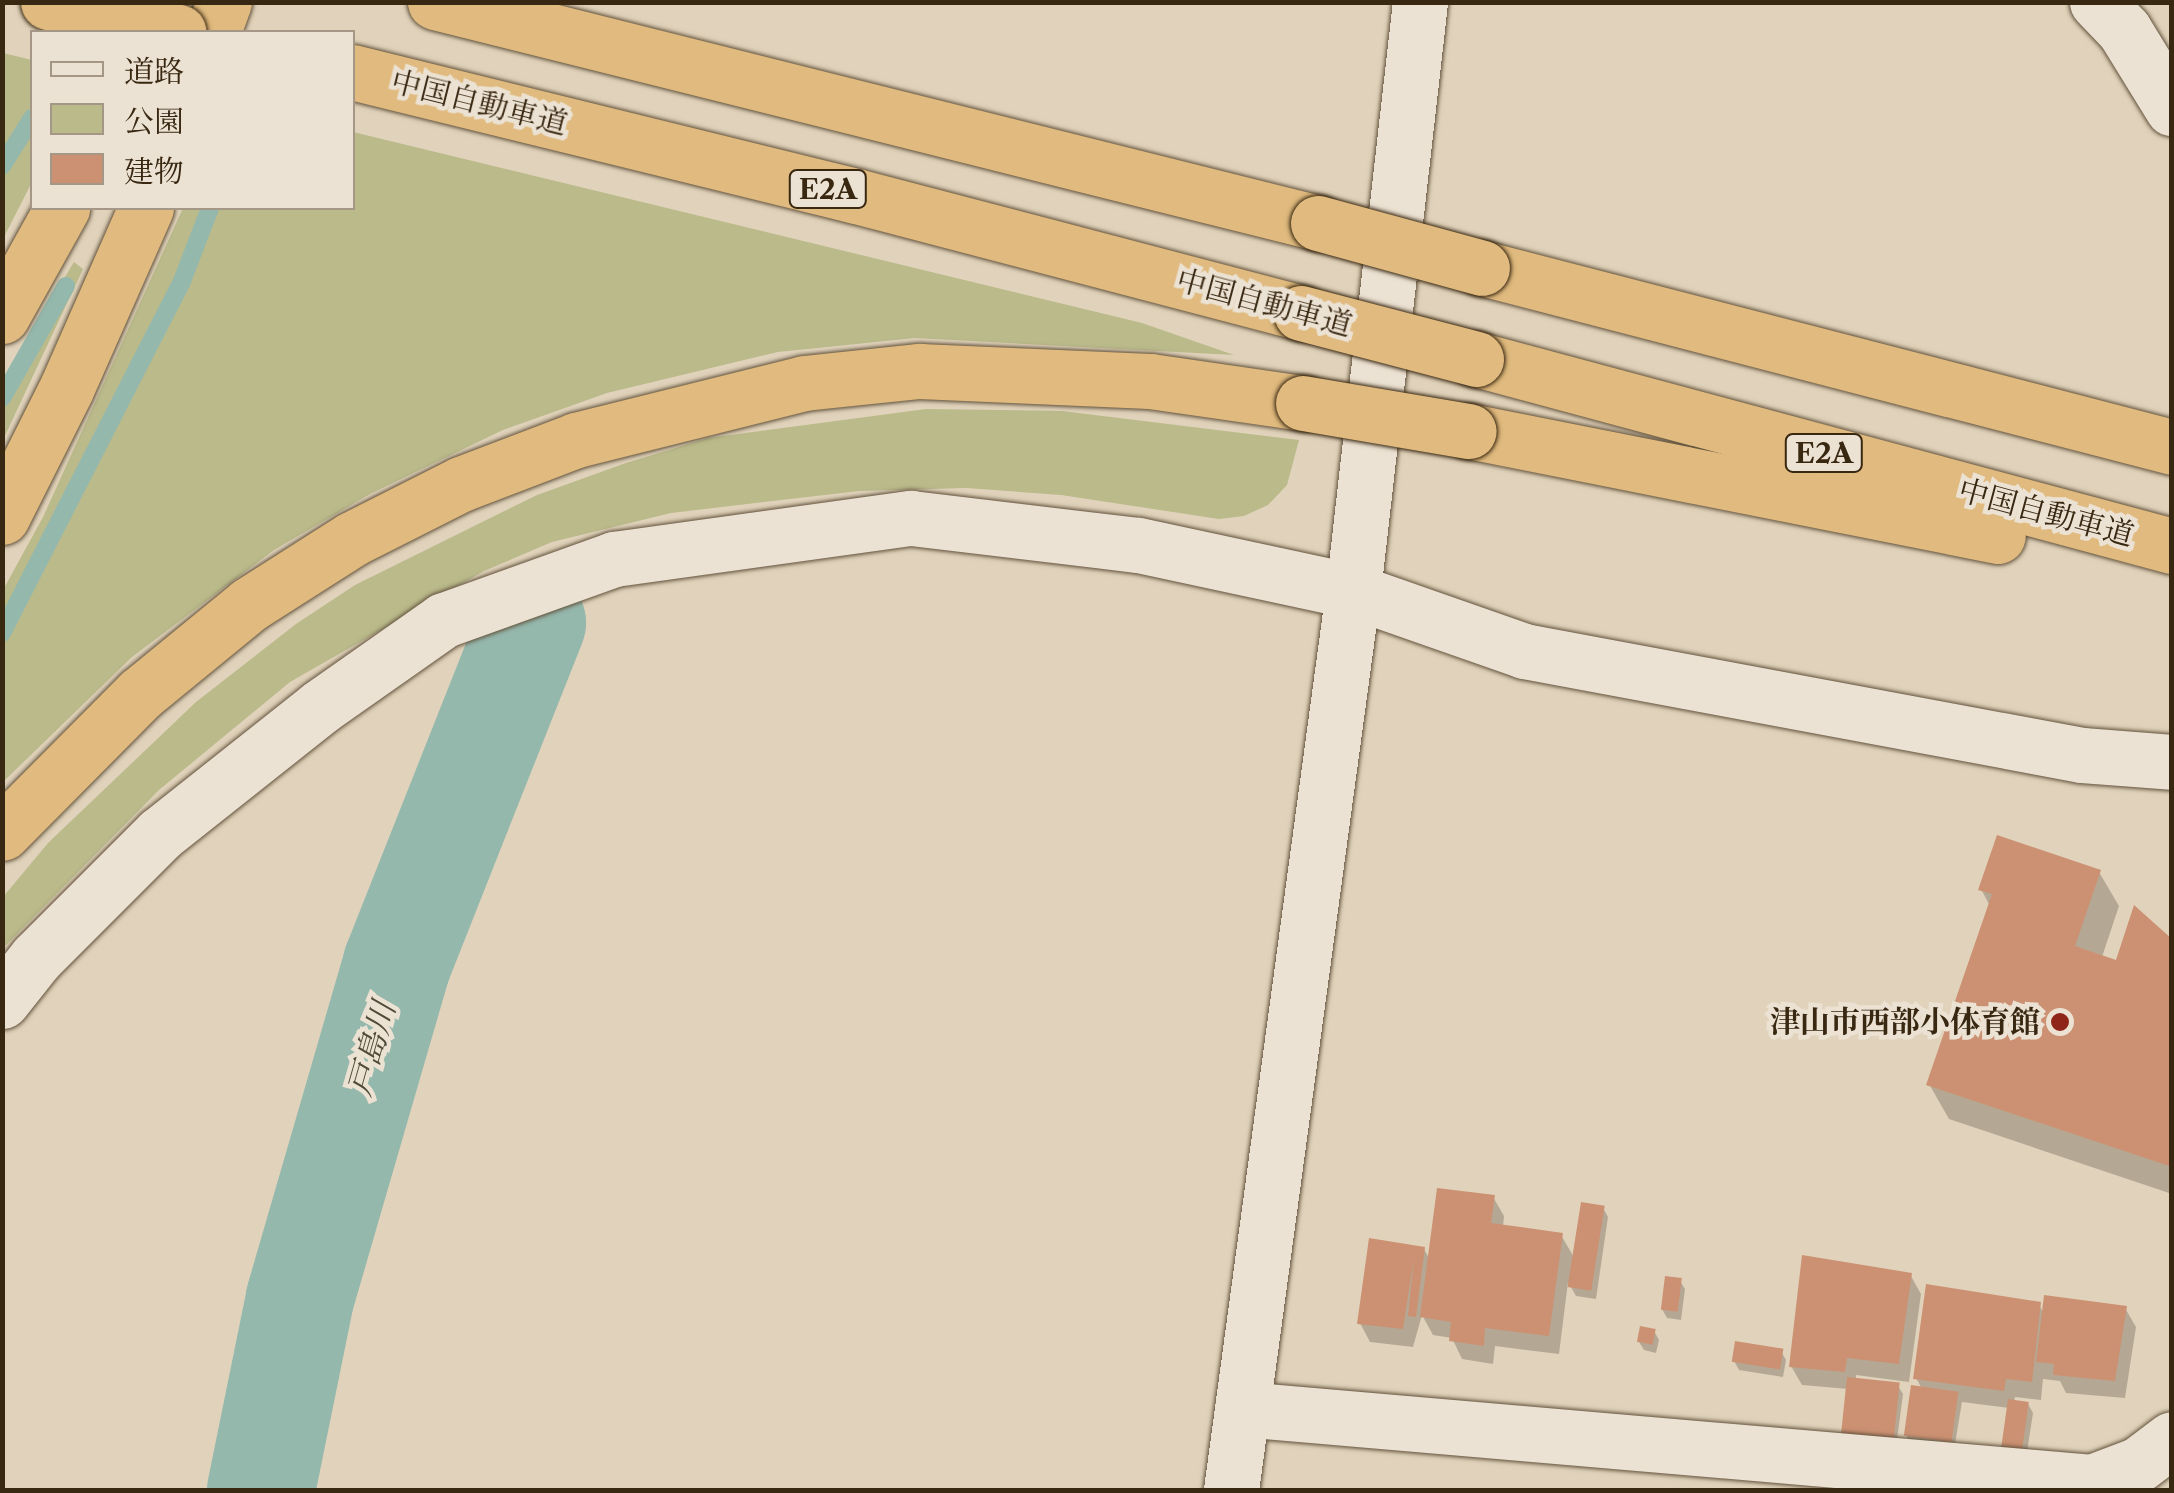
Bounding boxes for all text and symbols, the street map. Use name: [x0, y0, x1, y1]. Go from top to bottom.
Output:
legend: [30, 30, 355, 210]
text: 道路: [124, 53, 184, 90]
street label: 中国自動車道: [387, 64, 571, 142]
text: 公園: [124, 103, 184, 140]
text: 建物: [124, 153, 184, 190]
road number: E2A: [788, 166, 868, 212]
street label: 中国自動車道: [1172, 262, 1356, 344]
road number: E2A: [1784, 430, 1864, 476]
street label: 中国自動車道: [1954, 472, 2138, 554]
water label: 戸島川: [340, 998, 404, 1100]
place label: 津山市西部小体育館: [1770, 1004, 2040, 1040]
marker: 津山市西部小体育館: [2049, 1011, 2071, 1033]

